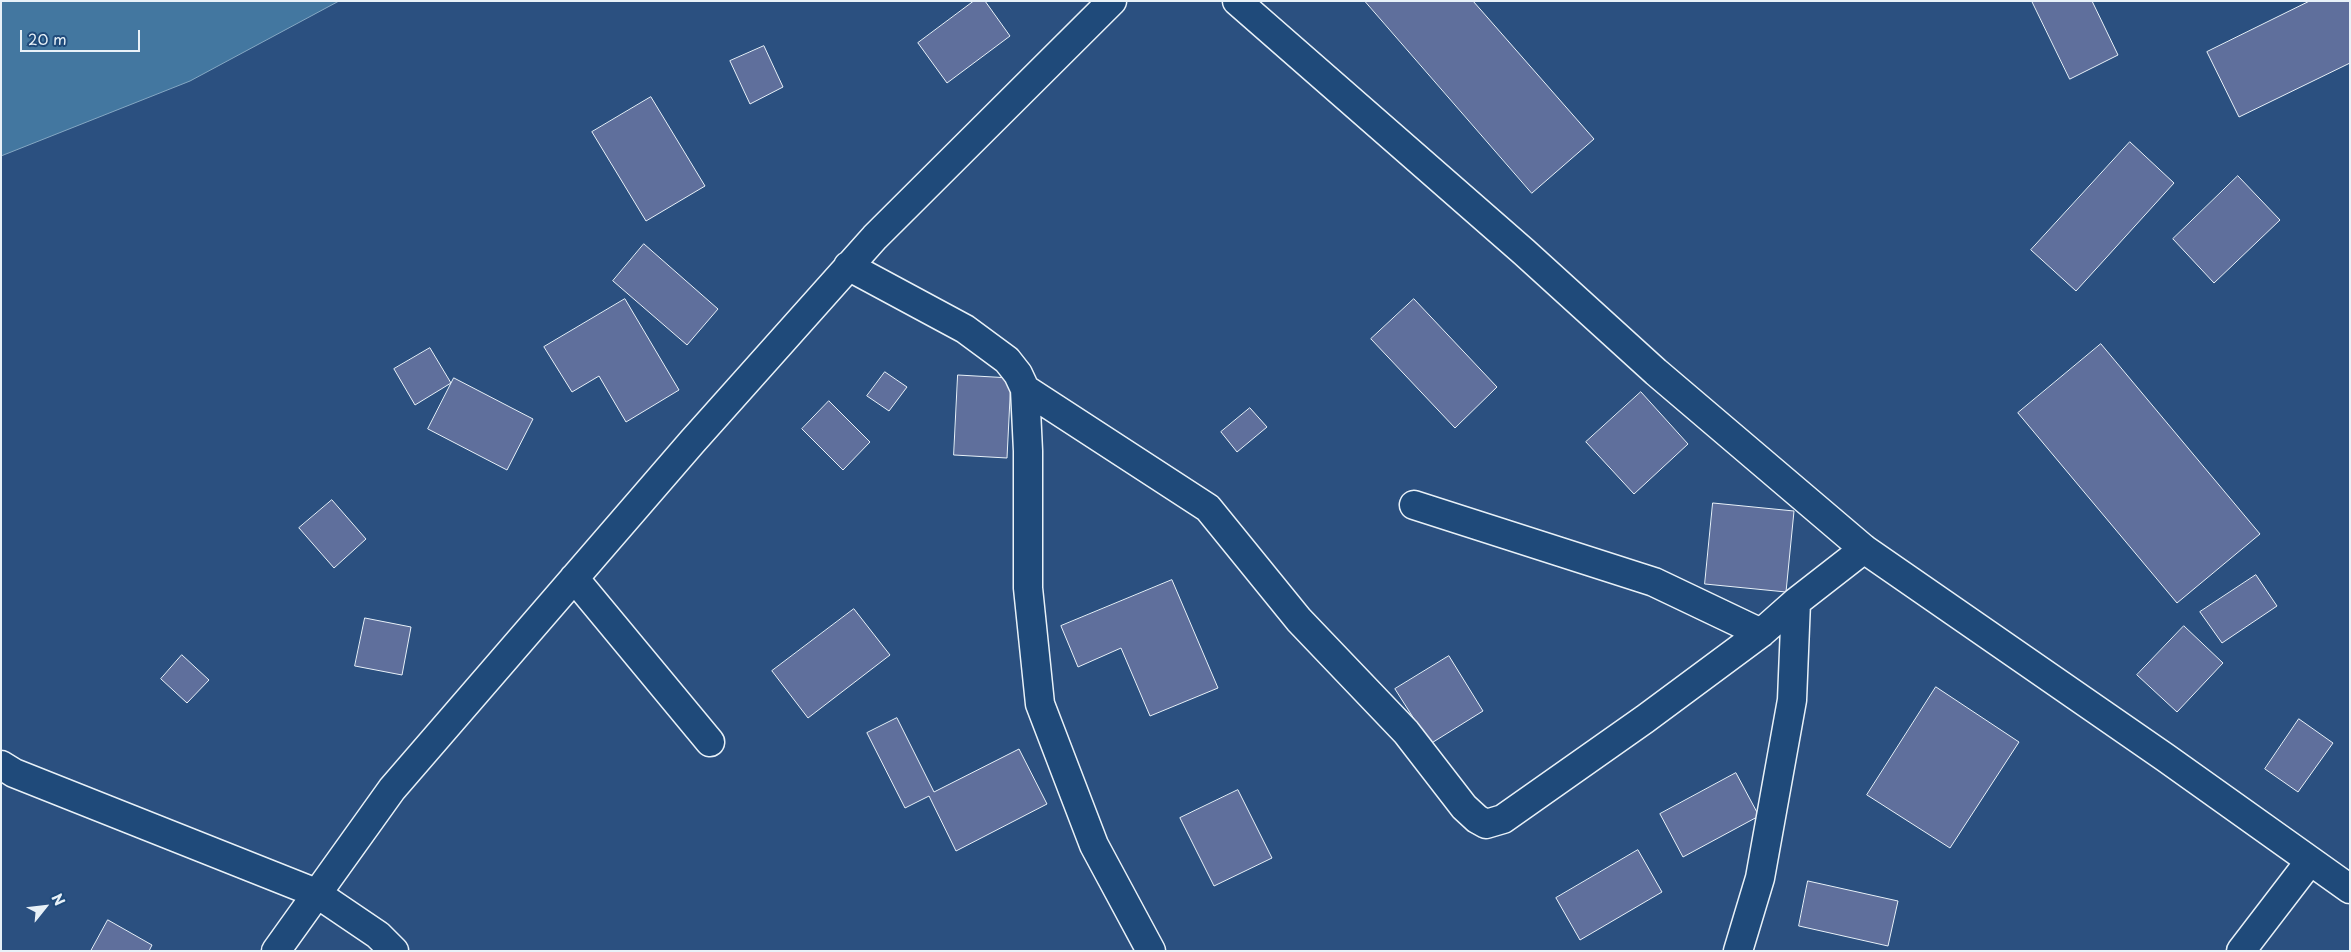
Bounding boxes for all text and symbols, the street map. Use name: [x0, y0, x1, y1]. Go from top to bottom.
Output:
scale bar: [22, 20, 142, 52]
text: 20 m: [28, 27, 67, 50]
north arrow: [20, 882, 70, 932]
text: N: [47, 890, 70, 909]

